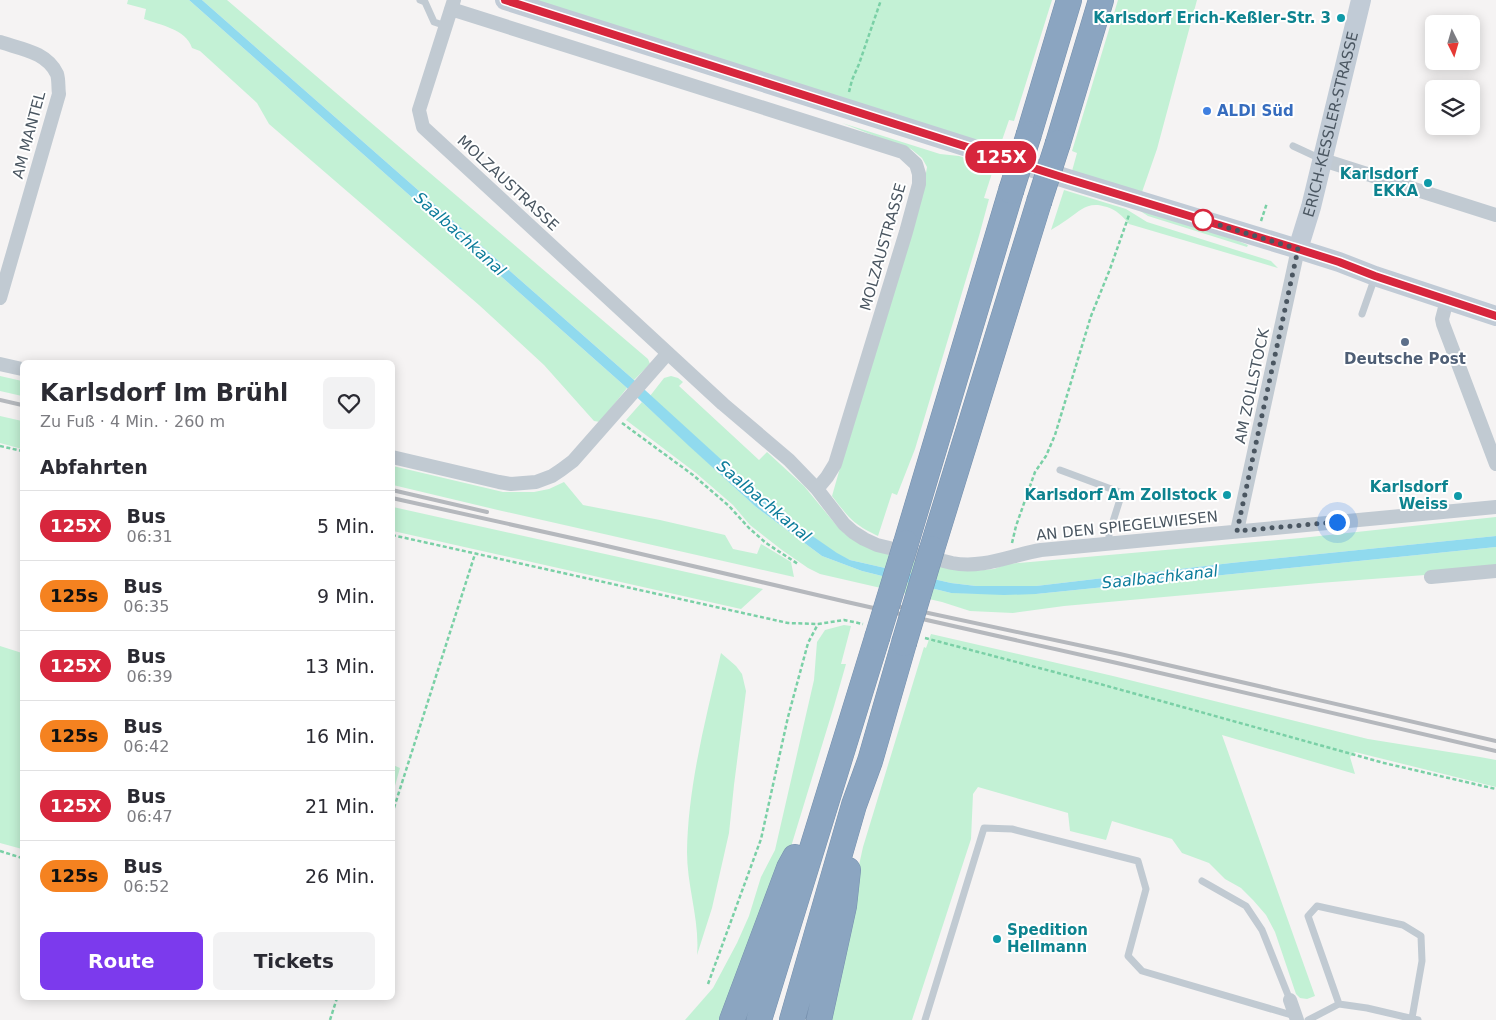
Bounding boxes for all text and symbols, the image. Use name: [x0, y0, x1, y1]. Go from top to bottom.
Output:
place label: Karlsdorf Erich-Keßler-Str. 3: [1093, 9, 1331, 27]
marker: Karlsdorf Erich-Keßler-Str. 3: [1335, 12, 1347, 24]
north arrow: [1425, 15, 1480, 70]
map controls: [1425, 15, 1480, 135]
street label: ERICH-KESSLER-STRASSE: [1299, 30, 1362, 219]
button: layers: [1425, 80, 1480, 135]
street label: AM MANTEL: [9, 89, 49, 181]
place label: ALDI Süd: [1217, 102, 1294, 120]
marker: ALDI Süd: [1201, 105, 1213, 117]
street label: MOLZAUSTRASSE: [454, 131, 562, 235]
line badge: 125X: [966, 141, 1036, 173]
text: 125X: [975, 146, 1027, 167]
place label: Karlsdorf EKKA: [1340, 165, 1418, 200]
marker: Karlsdorf EKKA: [1422, 177, 1434, 189]
street label: MOLZAUSTRASSE: [856, 181, 910, 313]
water label: Saalbachkanal: [410, 188, 510, 280]
unlabelled marker: [1192, 209, 1214, 231]
street label: AM ZOLLSTOCK: [1231, 325, 1273, 445]
marker: Deutsche Post: [1399, 336, 1411, 348]
place label: Deutsche Post: [1344, 350, 1466, 368]
button: heart: [323, 377, 375, 429]
text: Karlsdorf Im Brühl: [40, 379, 288, 407]
text: Zu Fuß · 4 Min. · 260 m: [40, 412, 225, 431]
text: Abfahrten: [40, 456, 148, 478]
water label: Saalbachkanal: [713, 456, 815, 546]
place label: Karlsdorf Weiss: [1370, 478, 1448, 513]
place label: Karlsdorf Am Zollstock: [1024, 486, 1218, 504]
marker: Karlsdorf Am Zollstock: [1221, 489, 1233, 501]
marker: Karlsdorf Weiss: [1452, 490, 1464, 502]
text: Bus: [126, 505, 166, 527]
street label: AN DEN SPIEGELWIESEN: [1035, 507, 1219, 545]
your location: [1325, 510, 1350, 535]
text: 125X: [50, 515, 101, 536]
text: 5 Min.: [317, 515, 375, 537]
text: 06:31: [126, 527, 173, 546]
water label: Saalbachkanal: [1101, 561, 1220, 593]
text: Bus: [123, 575, 163, 597]
text: 125s: [50, 585, 98, 606]
text: 9 Min.: [317, 585, 375, 607]
text: 06:35: [123, 597, 169, 616]
text: Bus: [126, 645, 166, 667]
text: 125X: [50, 655, 101, 676]
text: 13 Min.: [305, 655, 375, 677]
text: 06:39: [126, 667, 173, 686]
text: Bus: [123, 715, 163, 737]
text: 125s: [50, 725, 98, 746]
text: 16 Min.: [305, 725, 375, 747]
text: 06:42: [123, 737, 169, 756]
text: Bus: [126, 785, 166, 807]
text: 125X: [50, 795, 101, 816]
text: 21 Min.: [305, 795, 375, 817]
text: 06:47: [126, 807, 173, 826]
text: Bus: [123, 855, 163, 877]
text: 125s: [50, 865, 98, 886]
text: 26 Min.: [305, 865, 375, 887]
text: 06:52: [123, 877, 169, 896]
place label: Spedition Hellmann: [1007, 921, 1088, 956]
button: Route: [40, 932, 203, 990]
button: Tickets: [213, 932, 375, 990]
marker: Spedition Hellmann: [991, 933, 1003, 945]

